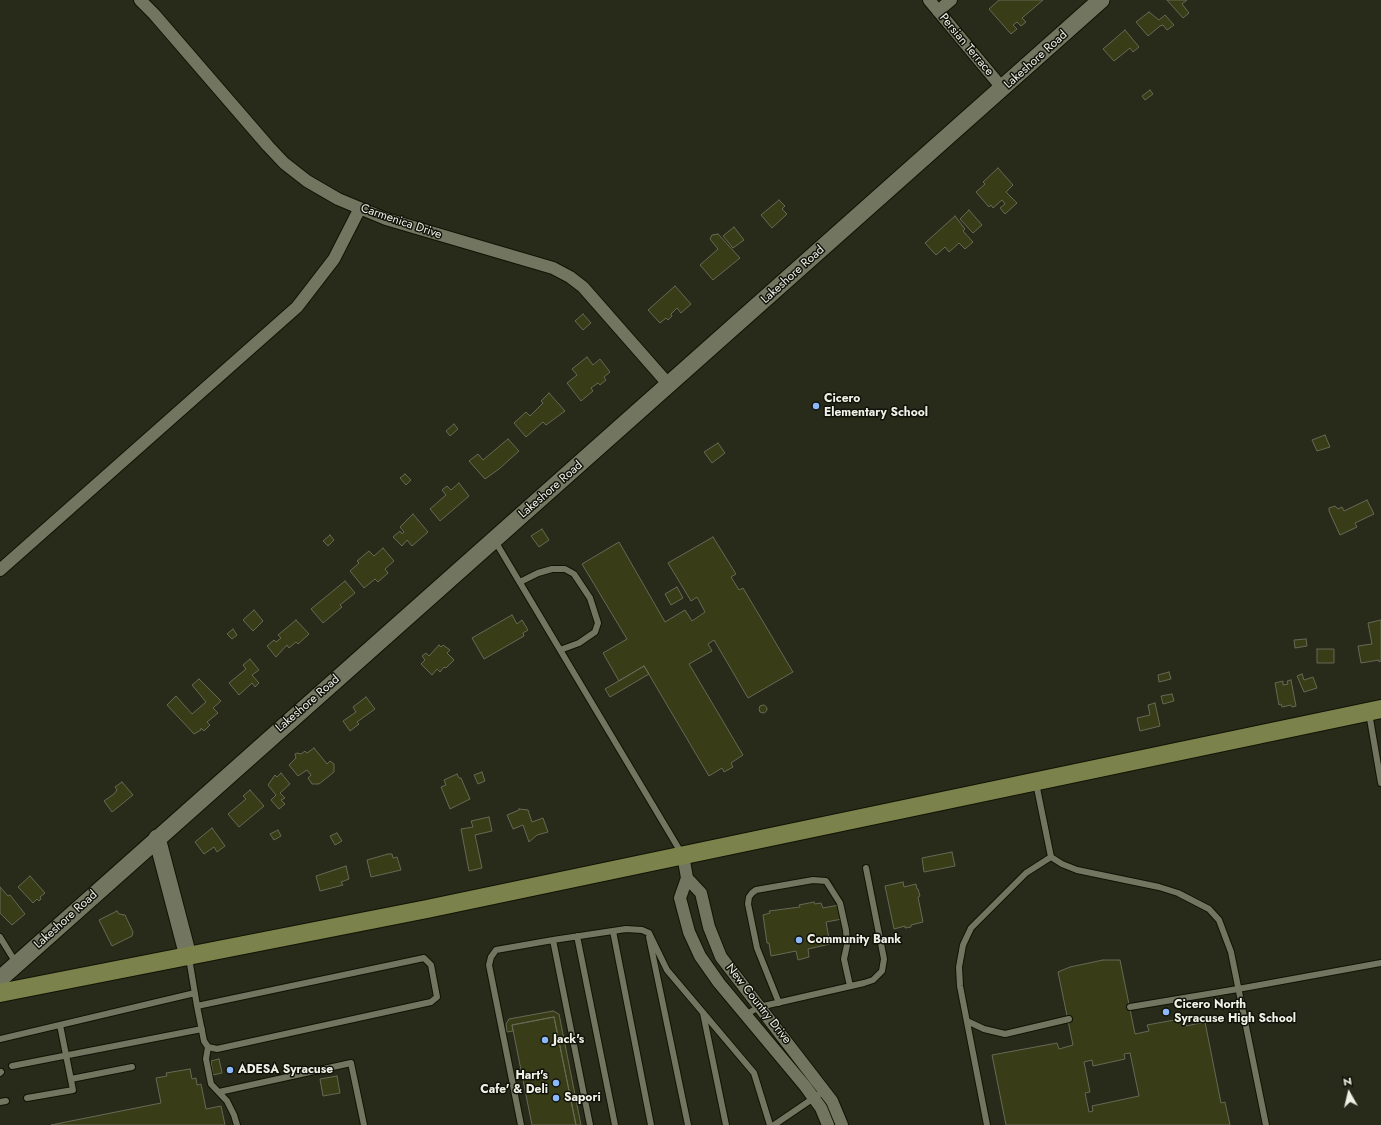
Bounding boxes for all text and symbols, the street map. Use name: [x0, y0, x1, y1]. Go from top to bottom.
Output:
street label: Persian Terrace: [936, 11, 996, 79]
street label: Lakeshore Road: [1002, 28, 1070, 92]
street label: Carmenica Drive: [359, 201, 443, 243]
street label: Lakeshore Road: [759, 243, 827, 307]
place label: Cicero Elementary School: [824, 392, 928, 420]
marker: Cicero Elementary School: [811, 401, 821, 411]
street label: Lakeshore Road: [516, 458, 586, 522]
street label: Lakeshore Road: [273, 672, 343, 736]
street label: Lakeshore Road: [32, 888, 100, 952]
place label: Community Bank: [807, 933, 901, 947]
marker: Community Bank: [794, 935, 804, 945]
street label: New Country Drive: [722, 961, 794, 1047]
place label: Cicero North Syracuse High School: [1174, 998, 1296, 1026]
marker: Cicero North Syracuse High School: [1161, 1007, 1171, 1017]
place label: Jack's: [553, 1033, 584, 1047]
marker: Jack's: [540, 1035, 550, 1045]
place label: ADESA Syracuse: [238, 1063, 333, 1077]
marker: ADESA Syracuse: [225, 1065, 235, 1075]
place label: Hart's Cafe' & Deli: [480, 1069, 548, 1097]
north arrow: [1329, 1073, 1369, 1113]
text: N: [1342, 1073, 1353, 1090]
marker: Hart's Cafe' & Deli: [551, 1078, 561, 1088]
place label: Sapori: [564, 1091, 601, 1105]
marker: Sapori: [551, 1093, 561, 1103]

